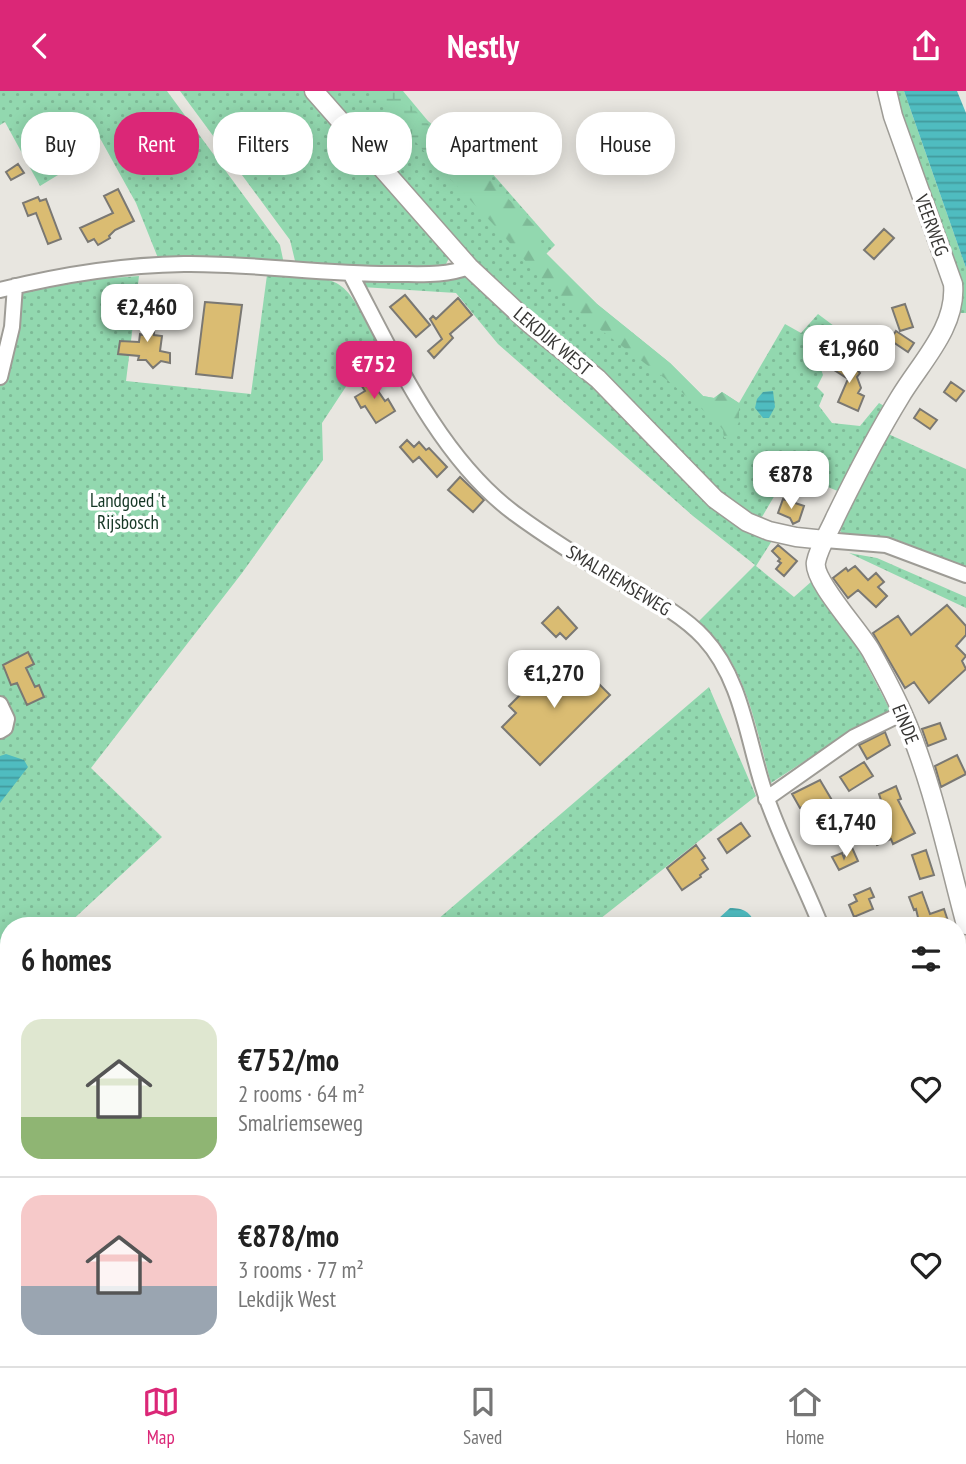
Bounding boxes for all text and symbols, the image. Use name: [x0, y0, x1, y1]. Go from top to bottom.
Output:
text: Nestly: [447, 25, 519, 67]
icon: back: [21, 27, 59, 65]
icon: share: [907, 27, 945, 65]
chip: Buy: [21, 112, 100, 175]
chip: Rent: [114, 112, 199, 175]
chip: Filters: [213, 112, 313, 175]
chip: New: [327, 112, 412, 175]
chip: Apartment: [426, 112, 562, 175]
chip: House: [576, 112, 675, 175]
street label: VEERWEG: [909, 190, 954, 259]
pin: €2,460: [90, 285, 204, 344]
text: €2,460: [117, 292, 177, 321]
street label: LEKDIJK WEST: [509, 301, 597, 381]
pin: €1,960: [792, 325, 906, 385]
text: €1,960: [819, 333, 879, 362]
pin: €752: [333, 341, 415, 401]
text: €752: [352, 349, 396, 378]
pin: €878: [750, 451, 832, 511]
text: €878: [769, 459, 813, 488]
park label: Landgoed 't Rijsbosch: [90, 488, 167, 534]
street label: SMALRIEMSEWEG: [562, 539, 676, 621]
pin: €1,270: [497, 651, 611, 710]
text: €1,270: [524, 658, 584, 687]
street label: EINDE: [887, 701, 925, 747]
pin: €1,740: [789, 799, 903, 859]
text: €1,740: [816, 807, 876, 836]
text: 6 homes: [21, 940, 112, 979]
icon: filters: [907, 940, 945, 978]
text: €752/mo: [238, 1040, 339, 1079]
icon: home: [77, 1047, 161, 1131]
icon: heart: [907, 1070, 945, 1108]
text: 2 rooms · 64 m²: [238, 1079, 365, 1108]
text: Smalriemseweg: [238, 1108, 363, 1137]
text: €878/mo: [238, 1216, 339, 1255]
icon: home: [77, 1223, 161, 1307]
icon: heart: [907, 1246, 945, 1284]
text: 3 rooms · 77 m²: [238, 1255, 364, 1284]
text: Lekdijk West: [238, 1284, 336, 1313]
tab: Map: [142, 1383, 180, 1449]
tab: Saved: [463, 1383, 502, 1449]
tab: Home: [786, 1383, 824, 1449]

